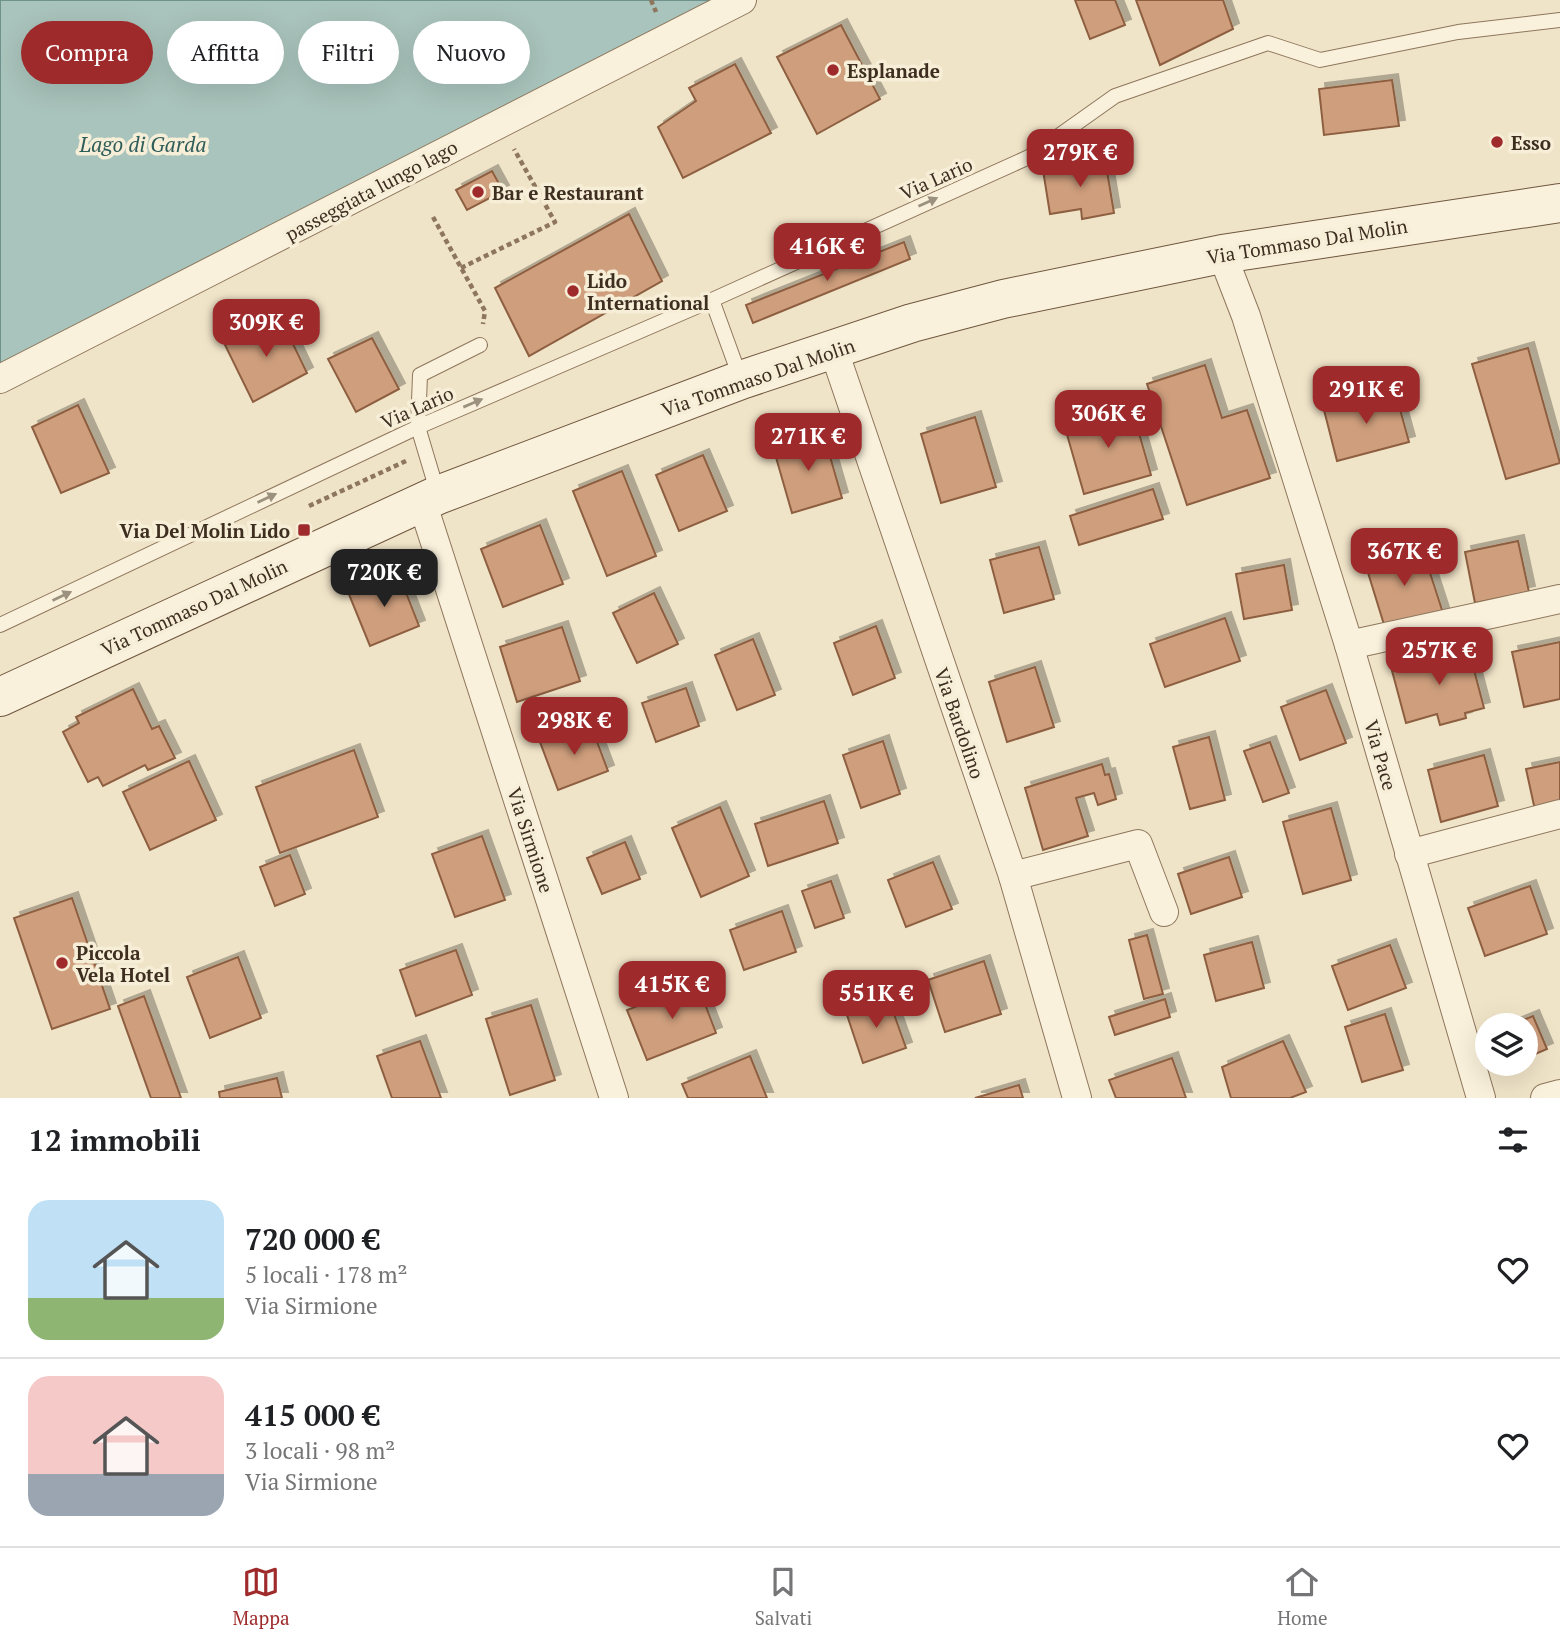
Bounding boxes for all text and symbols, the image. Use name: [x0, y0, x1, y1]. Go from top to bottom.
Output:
chip: Compra: [21, 21, 153, 84]
chip: Affitta: [167, 21, 284, 84]
chip: Filtri: [298, 21, 399, 84]
chip: Nuovo: [413, 21, 530, 84]
place label: Esplanade: [847, 58, 940, 83]
marker: Esplanade: [825, 62, 841, 78]
water label: Lago di Garda: [79, 130, 206, 158]
pin: 279K €: [1023, 130, 1137, 189]
place label: Esso: [1511, 130, 1551, 155]
street label: passeggiata lungo lago: [280, 134, 462, 246]
marker: Esso: [1489, 134, 1505, 150]
text: 279K €: [1043, 136, 1117, 167]
street label: Via Lario: [896, 151, 976, 205]
place label: Bar e Restaurant: [492, 180, 644, 205]
marker: Bar e Restaurant: [470, 184, 486, 200]
one-way arrow: [918, 196, 938, 208]
street label: Via Tommaso Dal Molin: [1205, 213, 1409, 269]
pin: 416K €: [770, 224, 884, 283]
text: 416K €: [790, 230, 864, 261]
place label: Lido International: [587, 268, 709, 315]
marker: Lido International: [565, 283, 581, 299]
pin: 309K €: [209, 300, 323, 359]
text: 309K €: [229, 306, 303, 337]
street label: Via Tommaso Dal Molin: [658, 332, 858, 422]
pin: 291K €: [1309, 366, 1423, 426]
text: 291K €: [1329, 373, 1403, 404]
street label: Via Lario: [377, 380, 457, 434]
pin: 306K €: [1051, 391, 1165, 450]
one-way arrow: [463, 397, 484, 408]
text: 306K €: [1071, 397, 1145, 428]
pin: 271K €: [751, 414, 865, 473]
text: 271K €: [771, 420, 845, 451]
one-way arrow: [257, 493, 277, 504]
place label: Via Del Molin Lido: [119, 518, 290, 543]
marker: Via Del Molin Lido: [296, 522, 312, 538]
pin: 367K €: [1347, 528, 1461, 588]
text: 367K €: [1367, 535, 1441, 566]
pin: 720K €: [327, 550, 441, 609]
street label: Via Tommaso Dal Molin: [97, 553, 291, 661]
text: 720K €: [347, 556, 421, 587]
one-way arrow: [52, 590, 72, 602]
pin: 257K €: [1382, 628, 1496, 687]
text: 257K €: [1402, 634, 1476, 665]
street label: Via Bardolino: [929, 664, 991, 782]
pin: 298K €: [517, 698, 631, 757]
text: 298K €: [537, 704, 611, 735]
street label: Via Pace: [1359, 717, 1403, 793]
street label: Via Sirmione: [502, 784, 560, 896]
place label: Piccola Vela Hotel: [76, 940, 170, 987]
marker: Piccola Vela Hotel: [54, 955, 70, 971]
pin: 415K €: [615, 962, 729, 1021]
text: 415K €: [635, 968, 709, 999]
pin: 551K €: [819, 970, 933, 1030]
text: 551K €: [839, 977, 913, 1008]
map controls: [1475, 1013, 1538, 1076]
button: layers: [1475, 1013, 1538, 1076]
text: 12 immobili: [28, 1120, 201, 1160]
icon: filters: [1494, 1121, 1532, 1159]
text: 720 000 €: [245, 1219, 380, 1259]
icon: home: [84, 1228, 168, 1312]
icon: heart: [1494, 1251, 1532, 1289]
text: 5 locali · 178 m²: [245, 1259, 408, 1290]
text: Via Sirmione: [245, 1290, 378, 1321]
text: 415 000 €: [245, 1395, 380, 1435]
icon: home: [84, 1404, 168, 1488]
icon: heart: [1494, 1427, 1532, 1465]
text: 3 locali · 98 m²: [245, 1435, 395, 1466]
text: Via Sirmione: [245, 1466, 378, 1497]
tab: Mappa: [233, 1563, 290, 1630]
tab: Salvati: [755, 1563, 812, 1630]
tab: Home: [1277, 1563, 1327, 1630]

